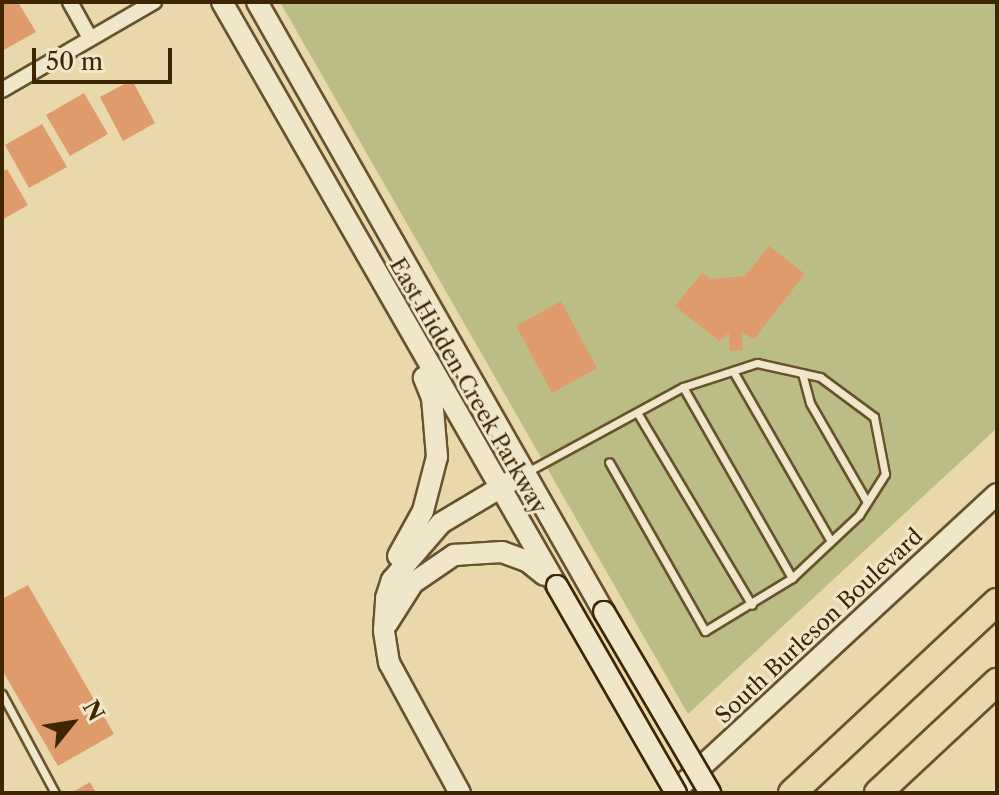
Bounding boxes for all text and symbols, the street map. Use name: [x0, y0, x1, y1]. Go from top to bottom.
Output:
scale bar: [36, 32, 176, 82]
text: 50 m: [46, 47, 103, 76]
street label: East Hidden Creek Parkway: [384, 253, 552, 519]
street label: South Burleson Boulevard: [710, 523, 928, 729]
north arrow: [32, 683, 112, 763]
text: N: [77, 696, 110, 726]

